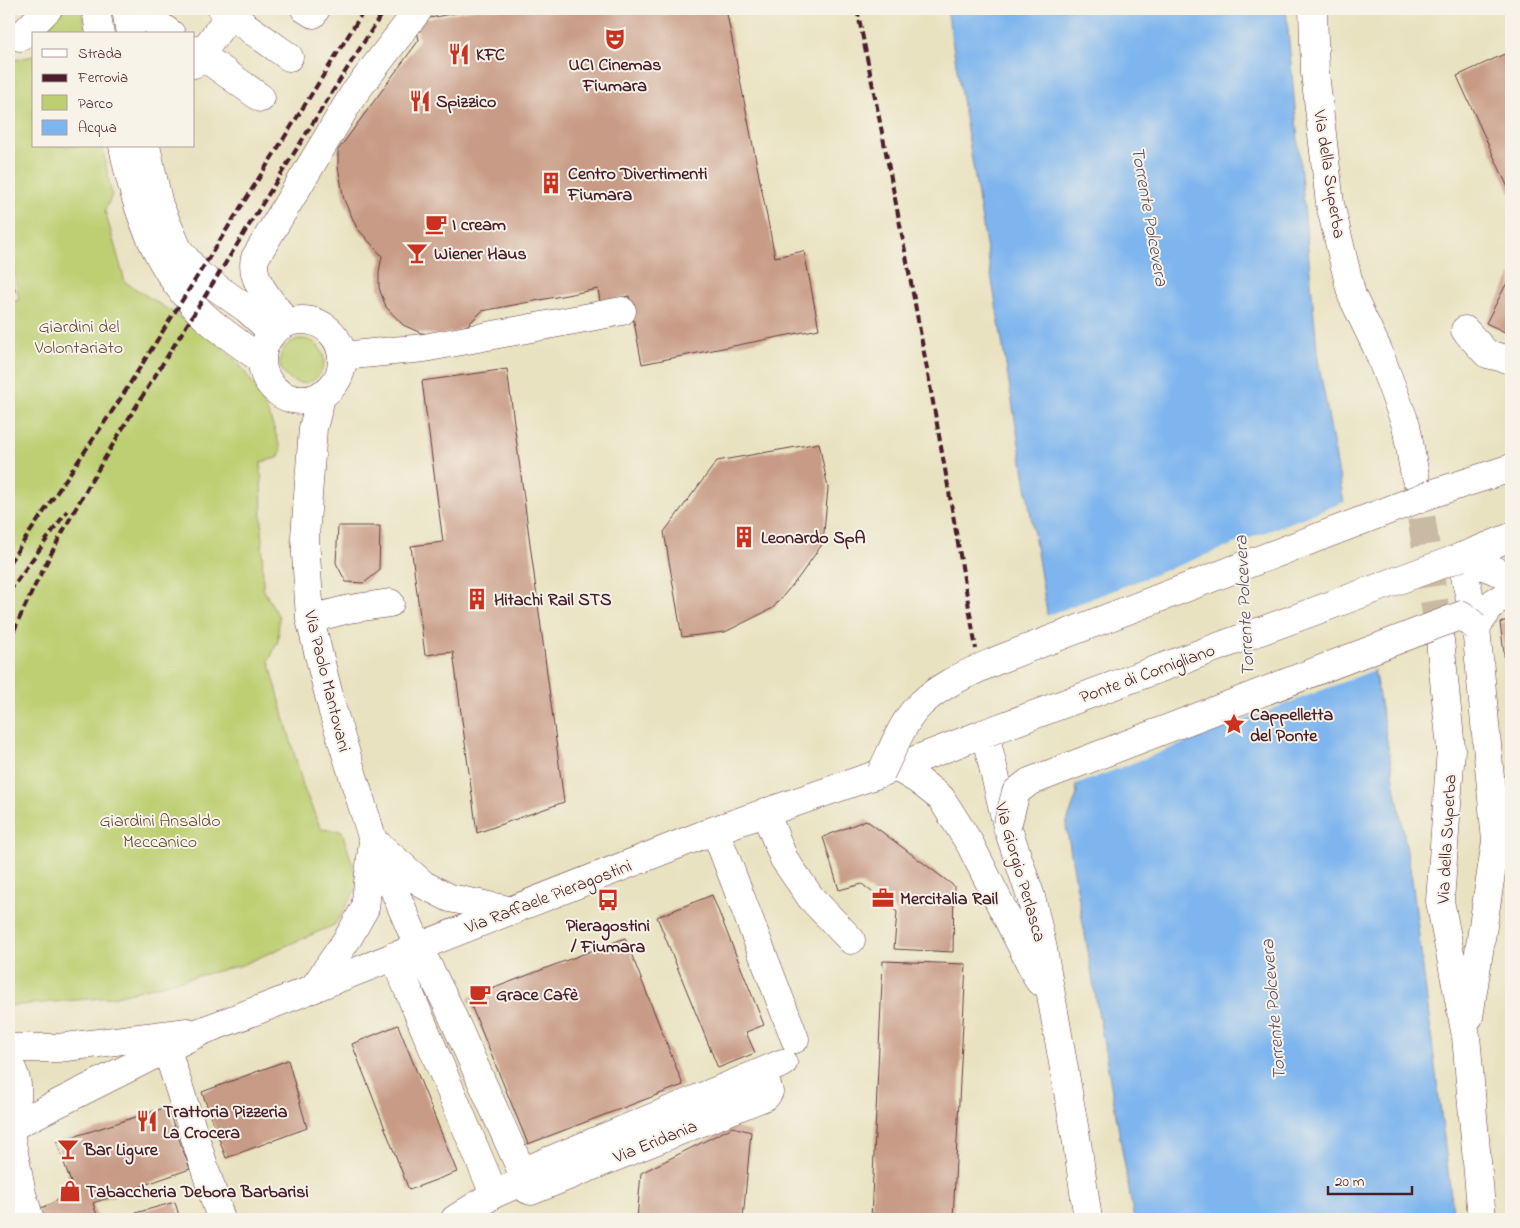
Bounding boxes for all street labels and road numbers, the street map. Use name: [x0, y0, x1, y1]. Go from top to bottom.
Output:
street label: Via della Superba: [1305, 107, 1351, 240]
street label: Via Paolo Mantovani: [296, 607, 356, 755]
street label: Ponte di Cornigliano: [1076, 638, 1219, 712]
street label: Via della Superba: [1432, 774, 1464, 906]
street label: Via Giorgio Perlasca: [985, 799, 1051, 946]
street label: Via Raffaele Pieragostini: [461, 854, 636, 943]
street label: Via Eridania: [609, 1114, 702, 1172]

